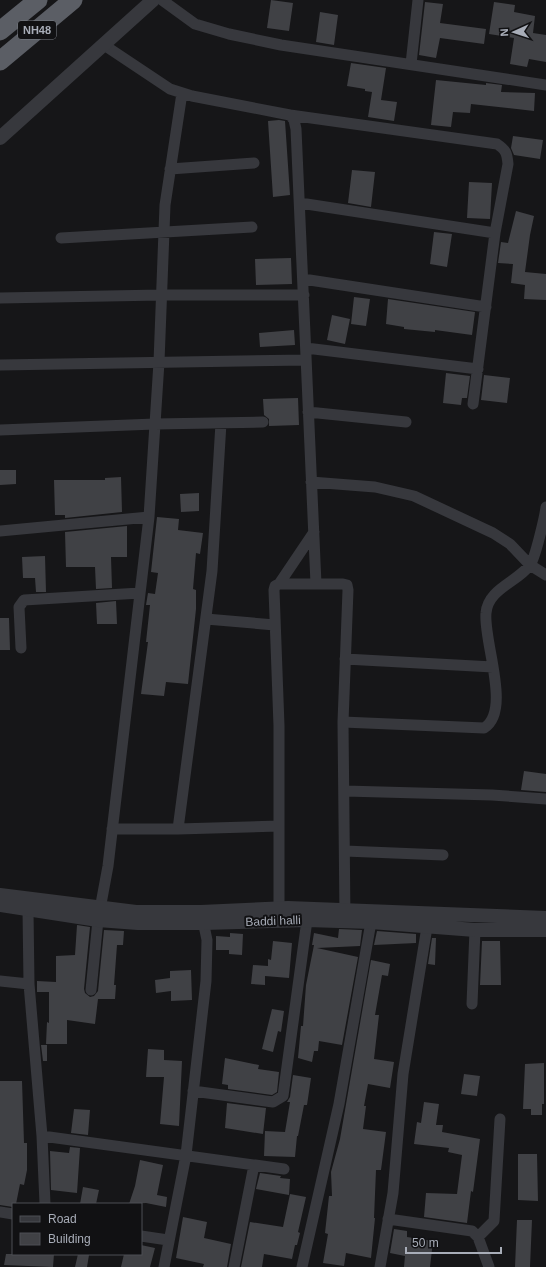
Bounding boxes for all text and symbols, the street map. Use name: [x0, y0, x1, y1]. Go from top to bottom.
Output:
north arrow: [494, 12, 534, 52]
road number: NH48: [18, 21, 56, 39]
text: N: [498, 28, 510, 37]
street label: Baddi halli: [245, 913, 301, 929]
legend: [12, 1203, 142, 1255]
text: Road: [48, 1212, 77, 1226]
scale bar: [406, 1229, 501, 1255]
text: Building: [48, 1232, 91, 1246]
text: 50 m: [412, 1236, 439, 1250]

